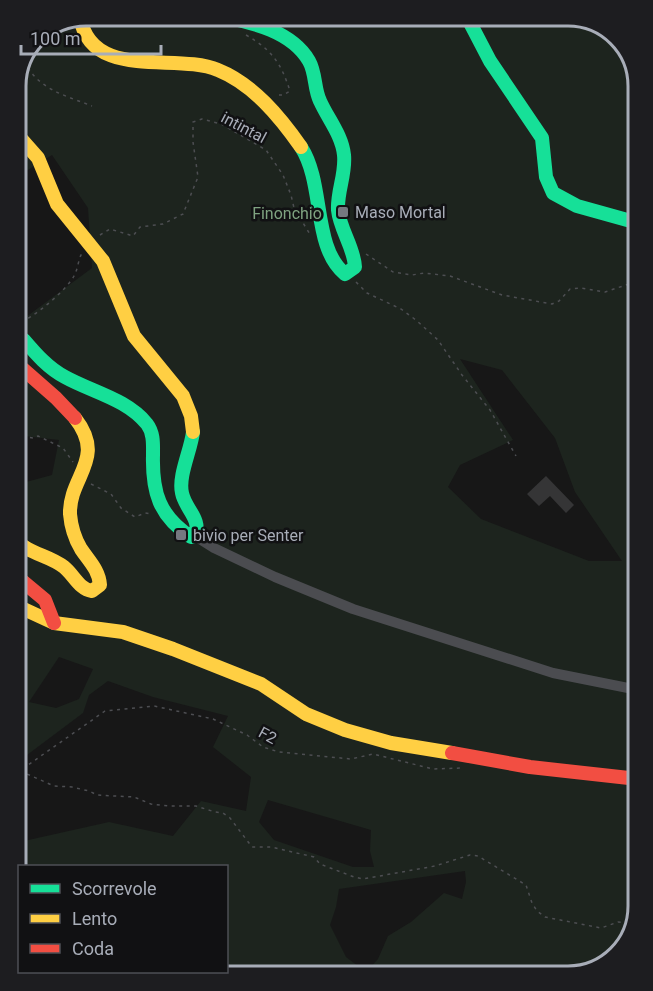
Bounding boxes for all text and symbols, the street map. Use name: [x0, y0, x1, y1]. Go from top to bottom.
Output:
scale bar: [21, 18, 160, 56]
text: 100 m: [30, 28, 81, 49]
street label: intintal: [218, 108, 270, 147]
place label: Maso Mortal: [355, 203, 446, 222]
park label: Finonchio: [252, 204, 322, 223]
marker: Maso Mortal: [336, 205, 350, 219]
place label: bivio per Senter: [193, 526, 304, 545]
marker: bivio per Senter: [174, 528, 188, 542]
street label: F2: [255, 723, 280, 748]
legend: [18, 865, 228, 973]
text: Scorrevole: [72, 878, 157, 899]
text: Lento: [72, 908, 117, 929]
text: Coda: [72, 938, 114, 959]

